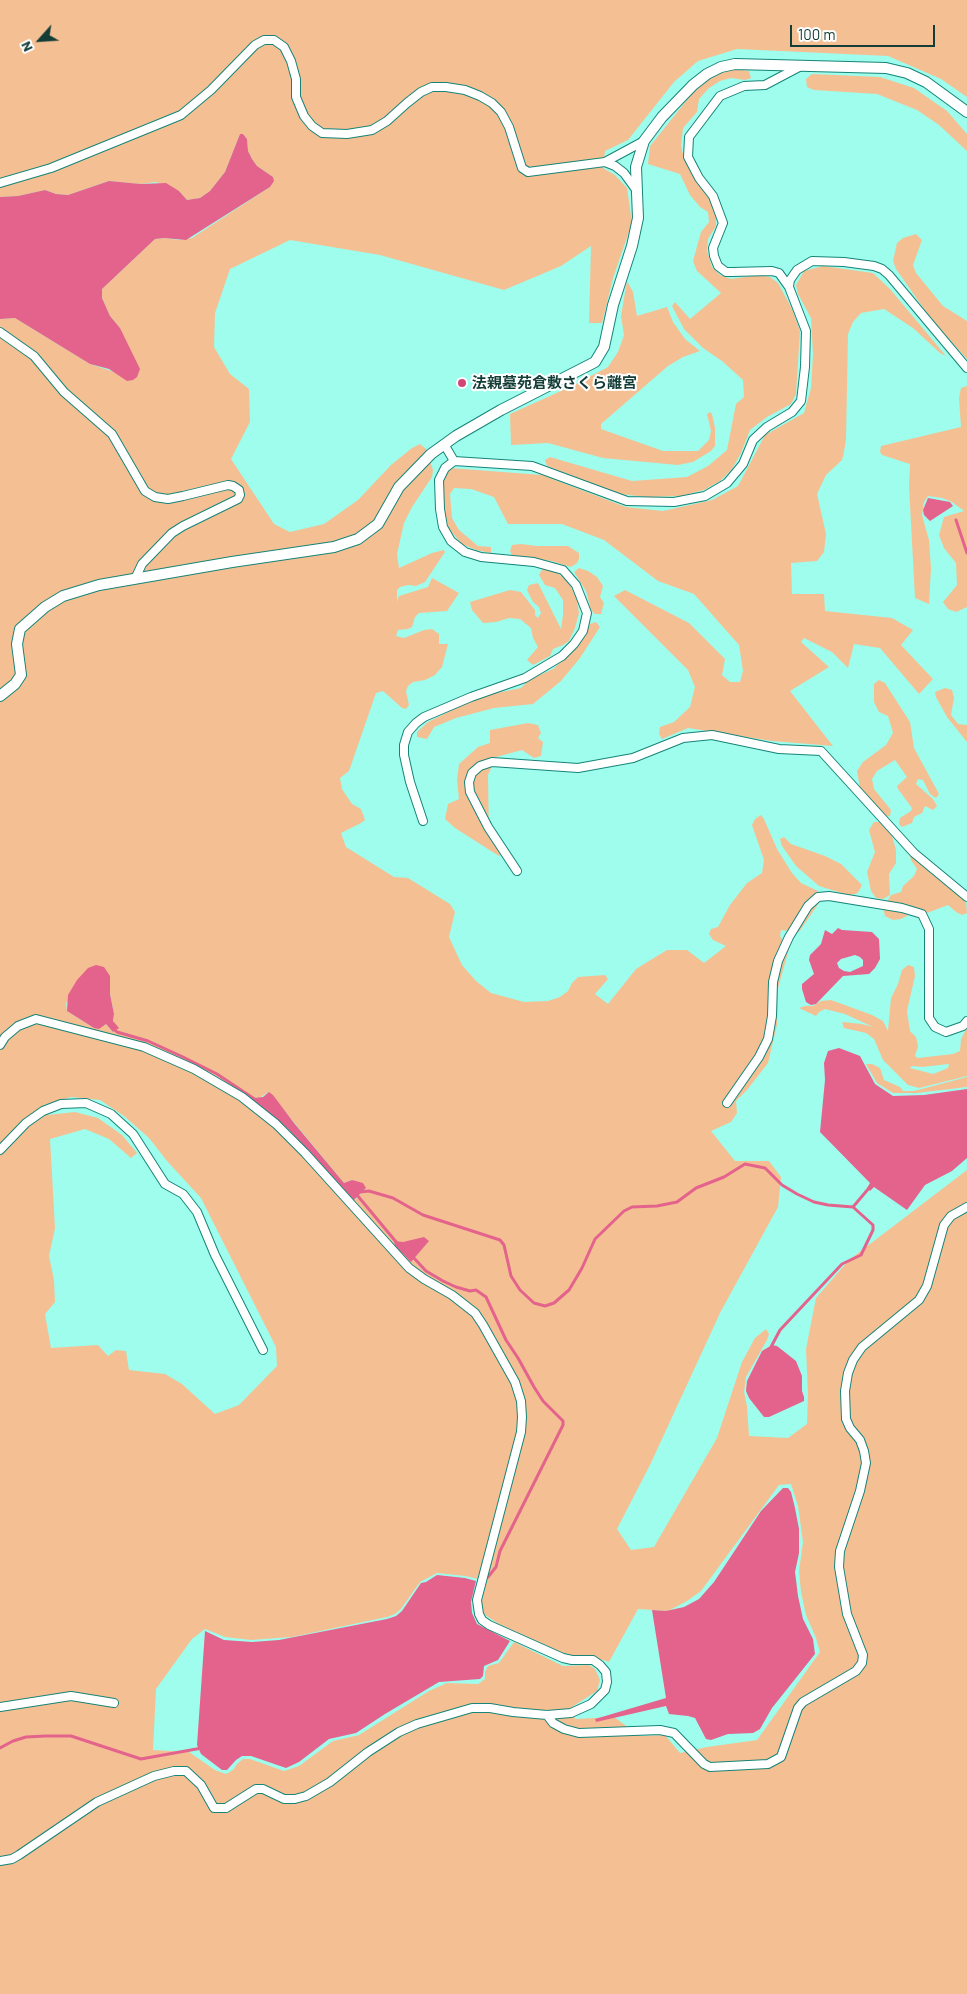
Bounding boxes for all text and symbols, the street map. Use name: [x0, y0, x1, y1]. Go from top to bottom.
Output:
north arrow: [15, 15, 65, 65]
scale bar: [792, 15, 937, 47]
text: 100 m: [798, 25, 836, 43]
text: N: [16, 39, 36, 55]
place label: 法親墓苑倉敷さくら離宮: [472, 374, 637, 392]
marker: 法親墓苑倉敷さくら離宮: [456, 377, 468, 389]

